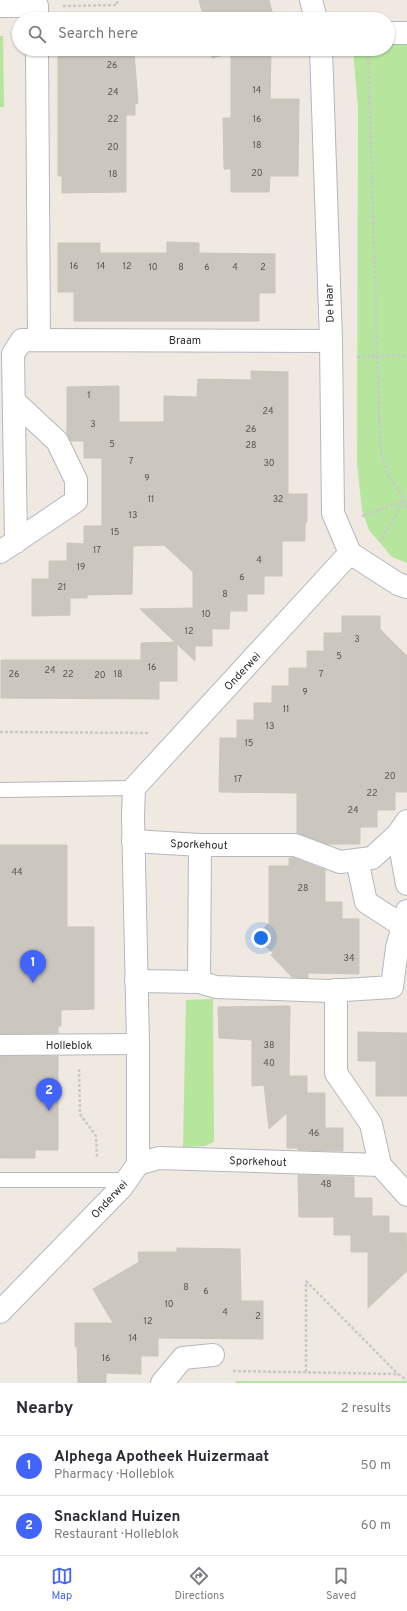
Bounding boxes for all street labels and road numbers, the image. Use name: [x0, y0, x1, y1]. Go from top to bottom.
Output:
street label: De Haar: [322, 282, 338, 323]
street label: Braam: [169, 334, 201, 348]
street label: Onderwei: [221, 650, 264, 694]
street label: Sporkehout: [170, 837, 228, 853]
street label: Holleblok: [46, 1039, 92, 1053]
street label: Sporkehout: [229, 1154, 287, 1170]
street label: Onderwei: [88, 1178, 131, 1222]

